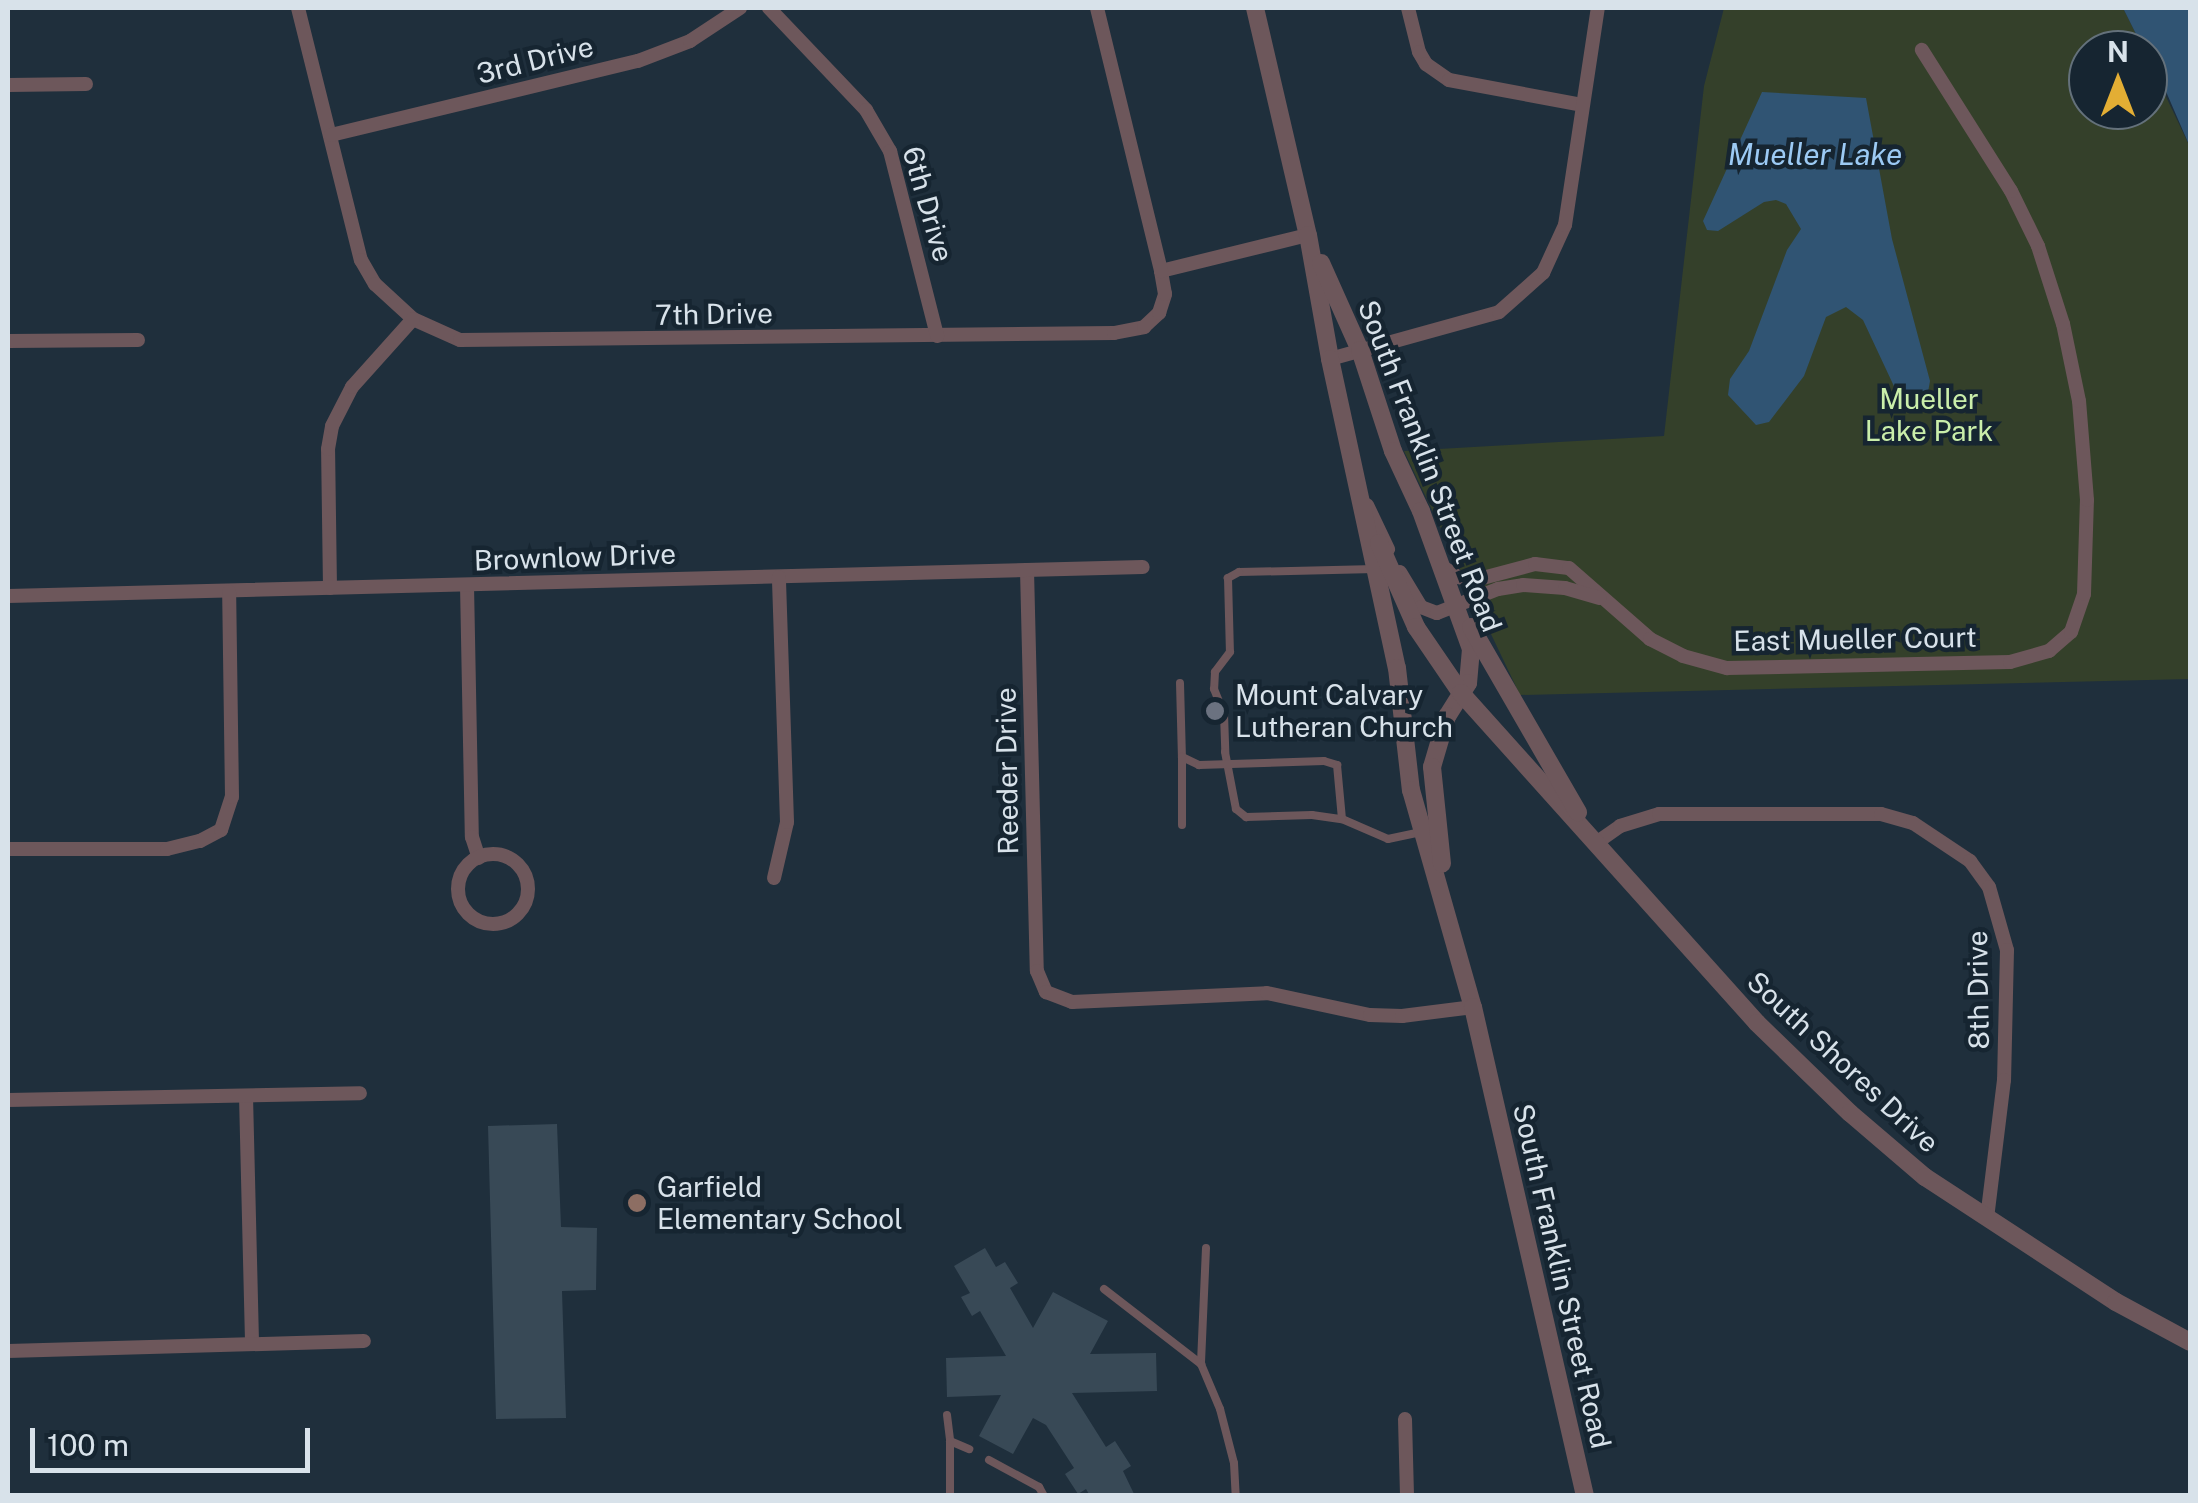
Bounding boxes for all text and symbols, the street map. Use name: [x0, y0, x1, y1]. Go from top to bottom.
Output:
street label: 3rd Drive: [473, 29, 597, 91]
north arrow: [2068, 30, 2168, 130]
text: N: [2107, 35, 2129, 68]
water label: Mueller Lake: [1728, 136, 1902, 172]
street label: 6th Drive: [896, 143, 960, 265]
street label: South Franklin Street Road: [1351, 295, 1509, 637]
street label: 7th Drive: [655, 296, 773, 332]
park label: Mueller Lake Park: [1865, 382, 1993, 448]
street label: Brownlow Drive: [473, 537, 677, 577]
street label: East Mueller Court: [1733, 620, 1977, 658]
place label: Mount Calvary Lutheran Church: [1235, 678, 1453, 744]
street label: Reeder Drive: [989, 687, 1025, 855]
marker: Mount Calvary Lutheran Church: [1204, 700, 1226, 722]
street label: 8th Drive: [1960, 930, 1996, 1050]
street label: South Shores Drive: [1740, 965, 1946, 1159]
street label: South Franklin Street Road: [1506, 1101, 1618, 1451]
place label: Garfield Elementary School: [657, 1170, 903, 1236]
marker: Garfield Elementary School: [626, 1192, 648, 1214]
scale bar: [35, 1408, 315, 1470]
text: 100 m: [47, 1427, 129, 1463]

